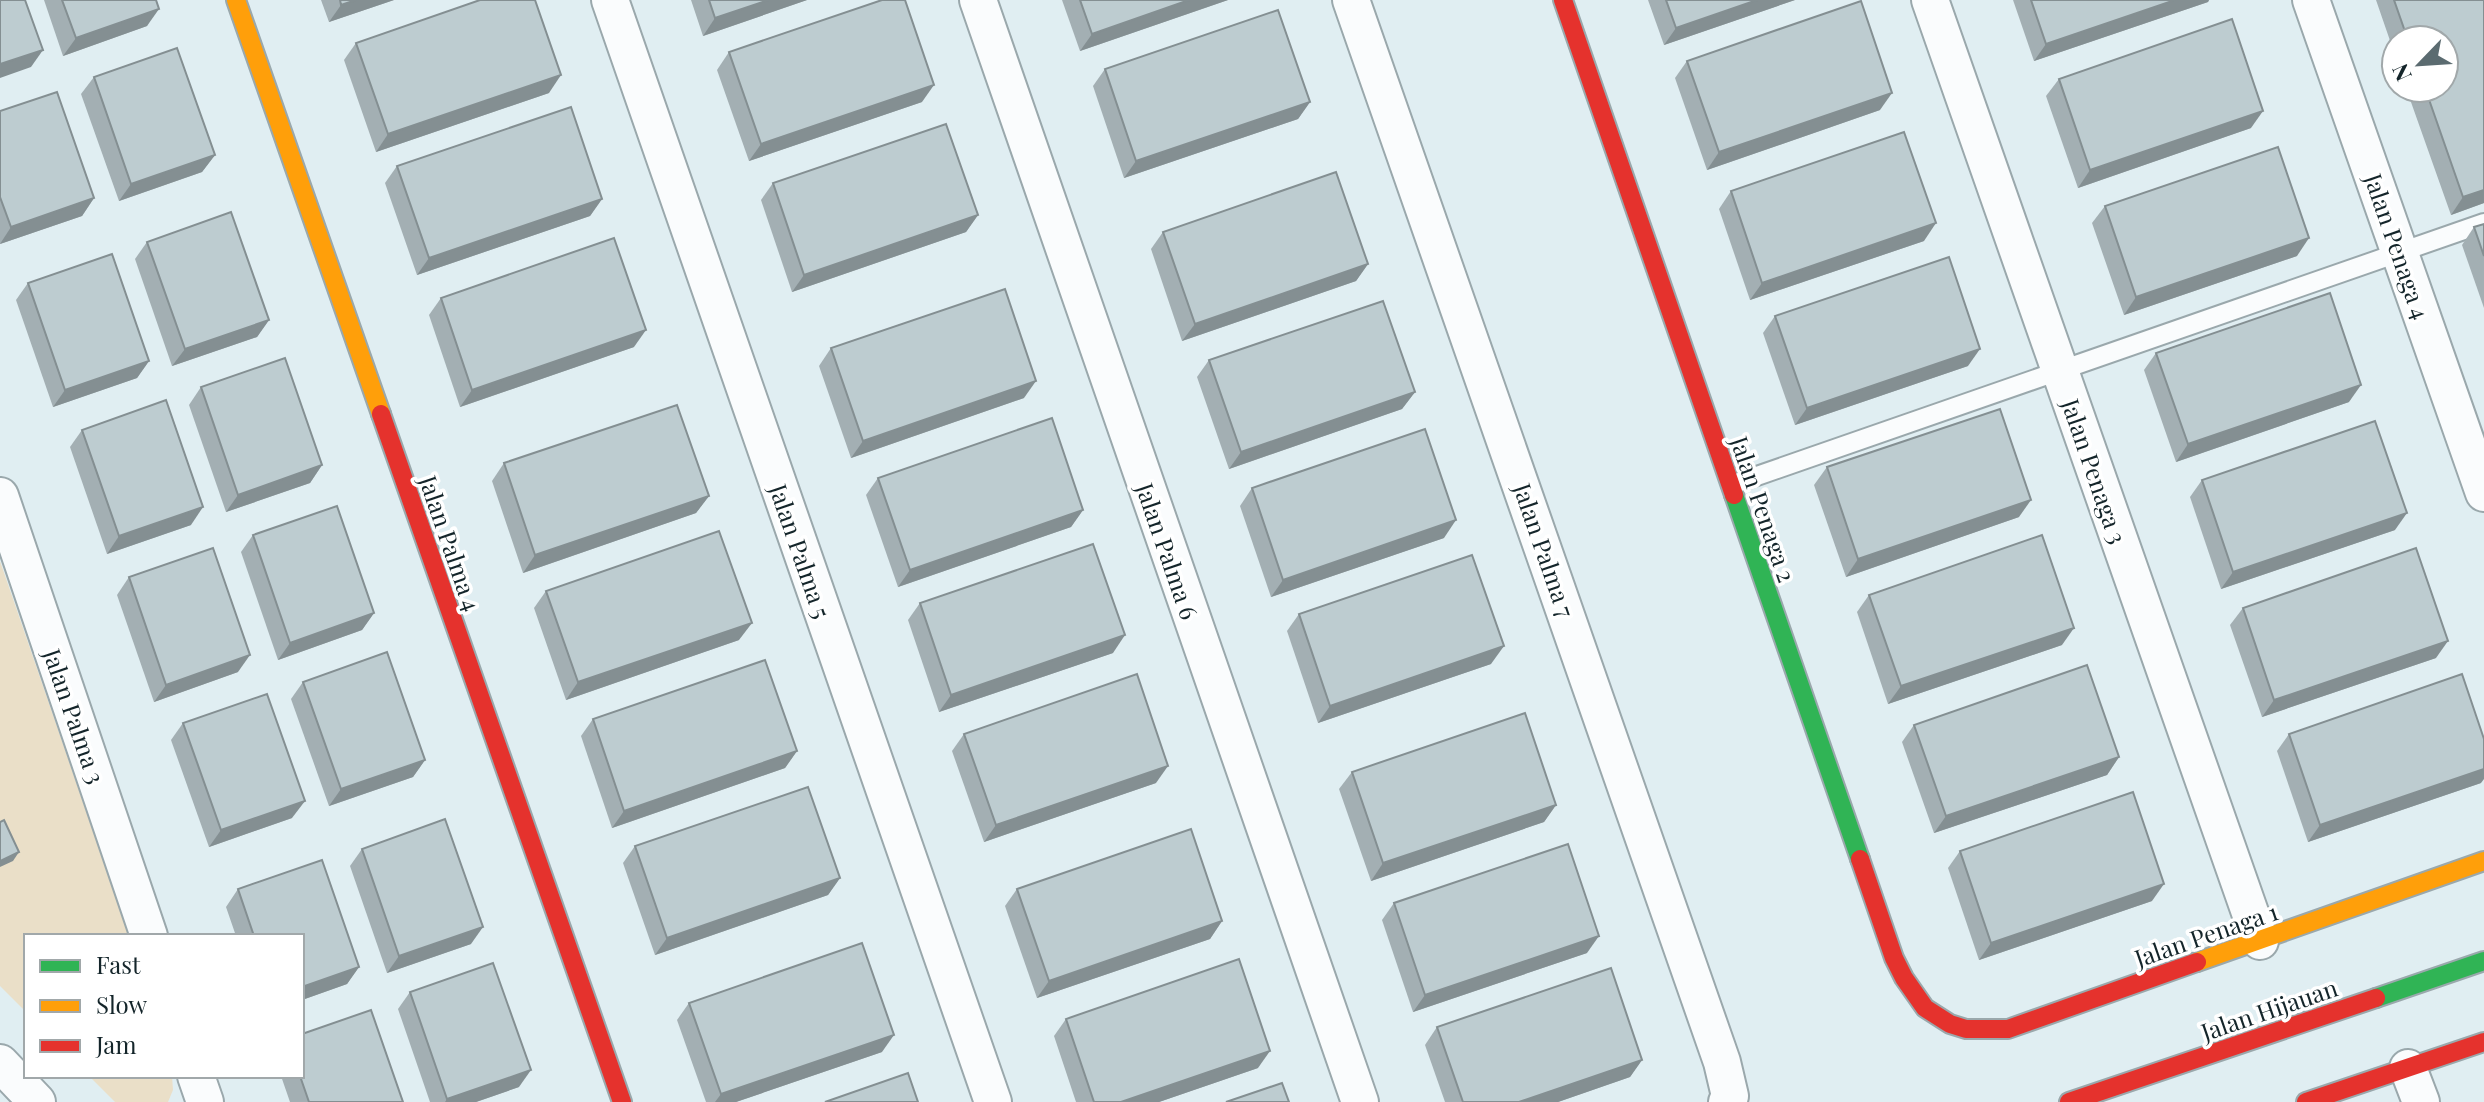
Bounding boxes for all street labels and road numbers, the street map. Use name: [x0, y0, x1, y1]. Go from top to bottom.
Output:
street label: Jalan Penaga 4: [2358, 168, 2438, 323]
street label: Jalan Penaga 3: [2055, 393, 2135, 548]
street label: Jalan Penaga 2: [1724, 431, 1804, 586]
street label: Jalan Palma 4: [413, 470, 489, 615]
street label: Jalan Palma 6: [1129, 478, 1206, 624]
street label: Jalan Palma 7: [1507, 478, 1583, 622]
street label: Jalan Palma 5: [763, 479, 839, 622]
street label: Jalan Palma 3: [37, 643, 113, 788]
street label: Jalan Penaga 1: [2129, 894, 2282, 974]
street label: Jalan Hijauan: [2196, 971, 2341, 1048]

